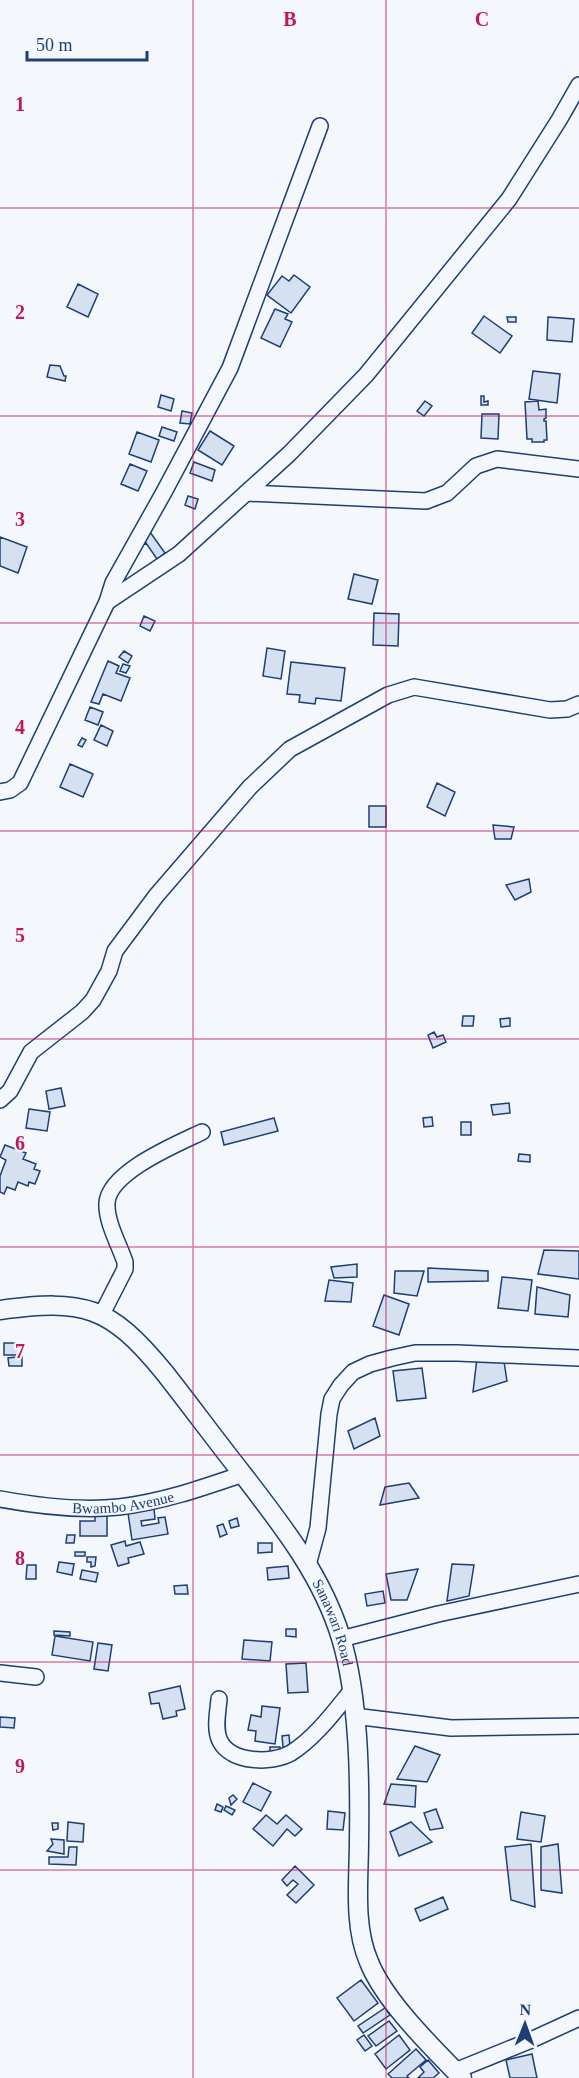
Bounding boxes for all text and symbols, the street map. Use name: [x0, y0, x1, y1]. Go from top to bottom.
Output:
text: B: [283, 8, 297, 30]
text: C: [475, 8, 489, 30]
scale bar: [27, 24, 147, 62]
text: 50 m: [36, 35, 73, 55]
text: 1: [15, 93, 25, 115]
text: 2: [15, 301, 25, 323]
text: 3: [15, 508, 25, 530]
text: 4: [15, 716, 25, 738]
text: 5: [15, 924, 25, 946]
text: 6: [15, 1132, 25, 1154]
text: 7: [15, 1340, 25, 1362]
street label: Bwambo Avenue: [72, 1488, 176, 1516]
text: 8: [15, 1547, 25, 1569]
street label: Sanawari Road: [309, 1576, 356, 1668]
text: 9: [15, 1755, 25, 1777]
north arrow: [495, 1994, 555, 2054]
text: N: [519, 2001, 532, 2018]

